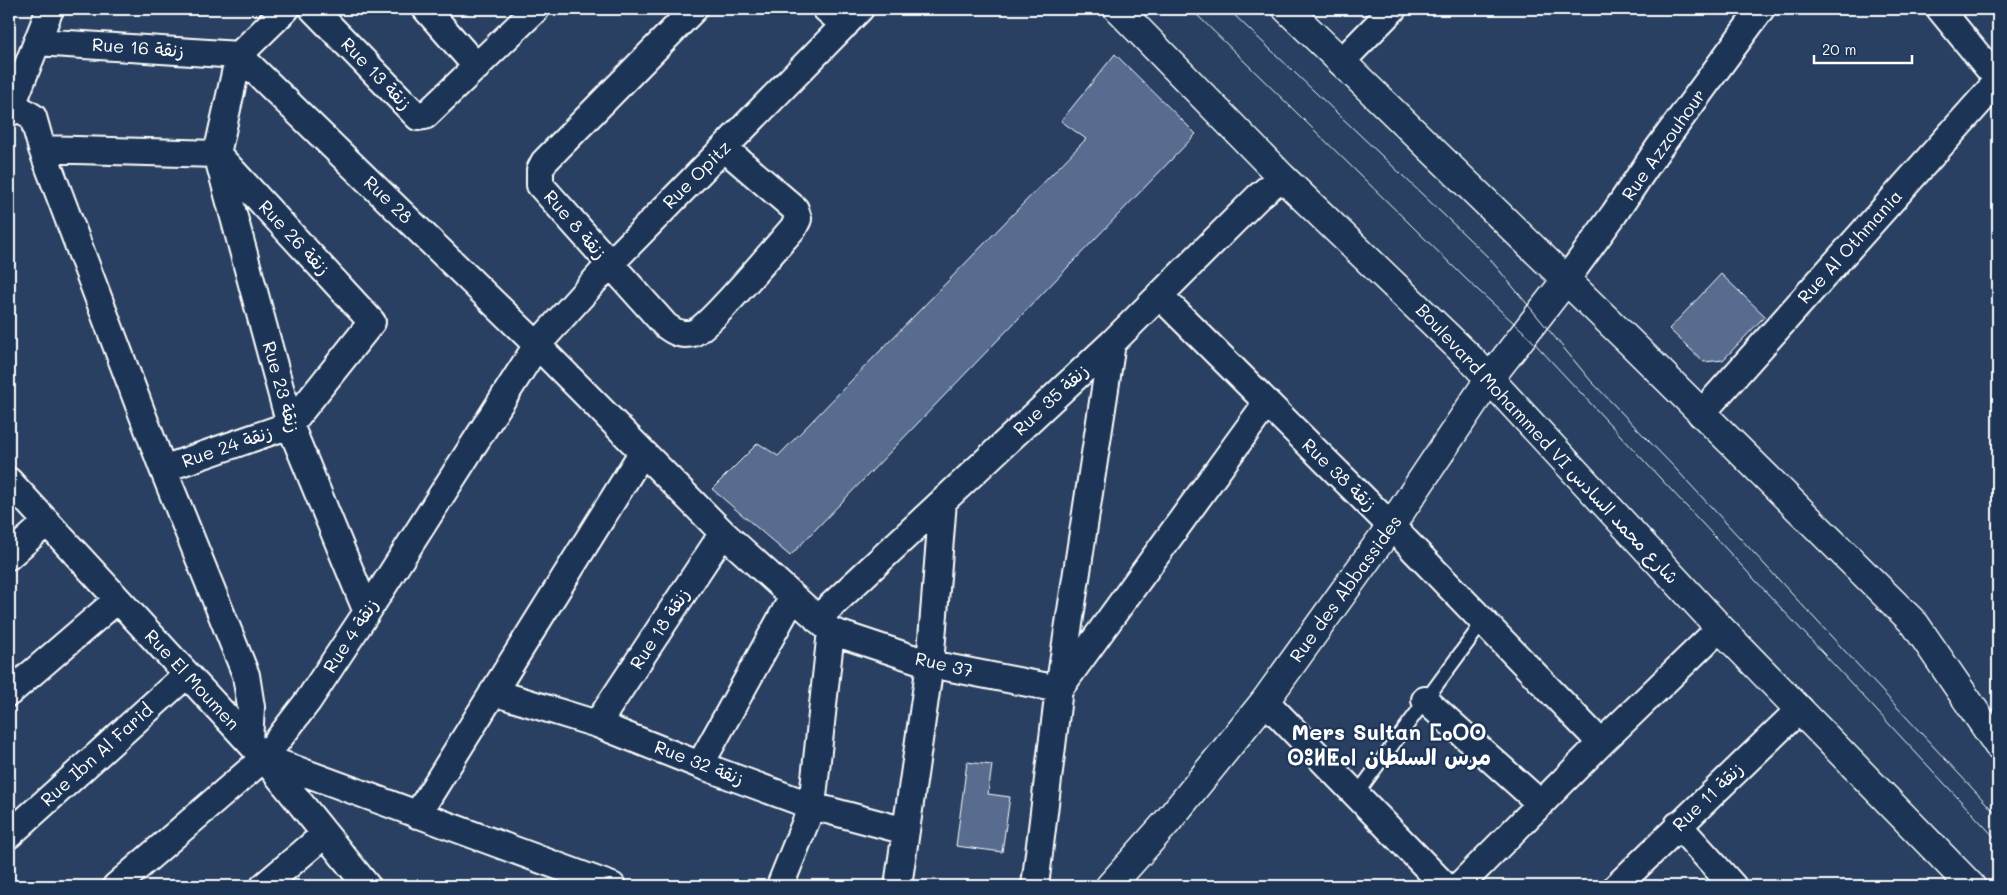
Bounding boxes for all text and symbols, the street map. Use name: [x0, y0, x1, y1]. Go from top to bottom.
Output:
street label: Rue 16 زنقة: [91, 32, 185, 62]
street label: Rue 13 زنقة: [336, 32, 417, 115]
scale bar: [1814, 32, 1912, 64]
text: 20 m: [1822, 39, 1856, 59]
street label: Rue Azzouhour: [1616, 84, 1711, 205]
street label: Rue Opitz: [657, 135, 736, 214]
street label: Rue 28: [359, 170, 418, 229]
street label: Rue Al Othmania: [1792, 184, 1907, 308]
street label: Rue 8 زنقة: [539, 185, 613, 264]
street label: Rue 26 زنقة: [254, 195, 336, 280]
street label: Boulevard Mohammed VI شارع محمد السادس: [1410, 298, 1684, 589]
street label: Rue 23 زنقة: [257, 338, 306, 435]
street label: Rue 35 زنقة: [1008, 358, 1093, 440]
street label: Rue 24 زنقة: [178, 419, 275, 473]
street label: Rue 38 زنقة: [1297, 433, 1382, 516]
street label: Rue des Abbassides: [1284, 510, 1407, 667]
street label: Rue 18 زنقة: [624, 583, 694, 674]
street label: Rue 4 زنقة: [317, 594, 383, 677]
street label: Rue El Moumen: [140, 624, 246, 735]
street label: Rue 37: [913, 646, 976, 682]
street label: Rue Ibn Al Farid: [35, 697, 158, 811]
district label: Mers Sultan ⵎⴰⵔⵙ ⵙⵓⵍⵟⴰⵏ مرس السلطان: [1287, 717, 1491, 771]
street label: Rue 32 زنقة: [651, 734, 748, 790]
street label: Rue 11 زنقة: [1667, 757, 1748, 836]

